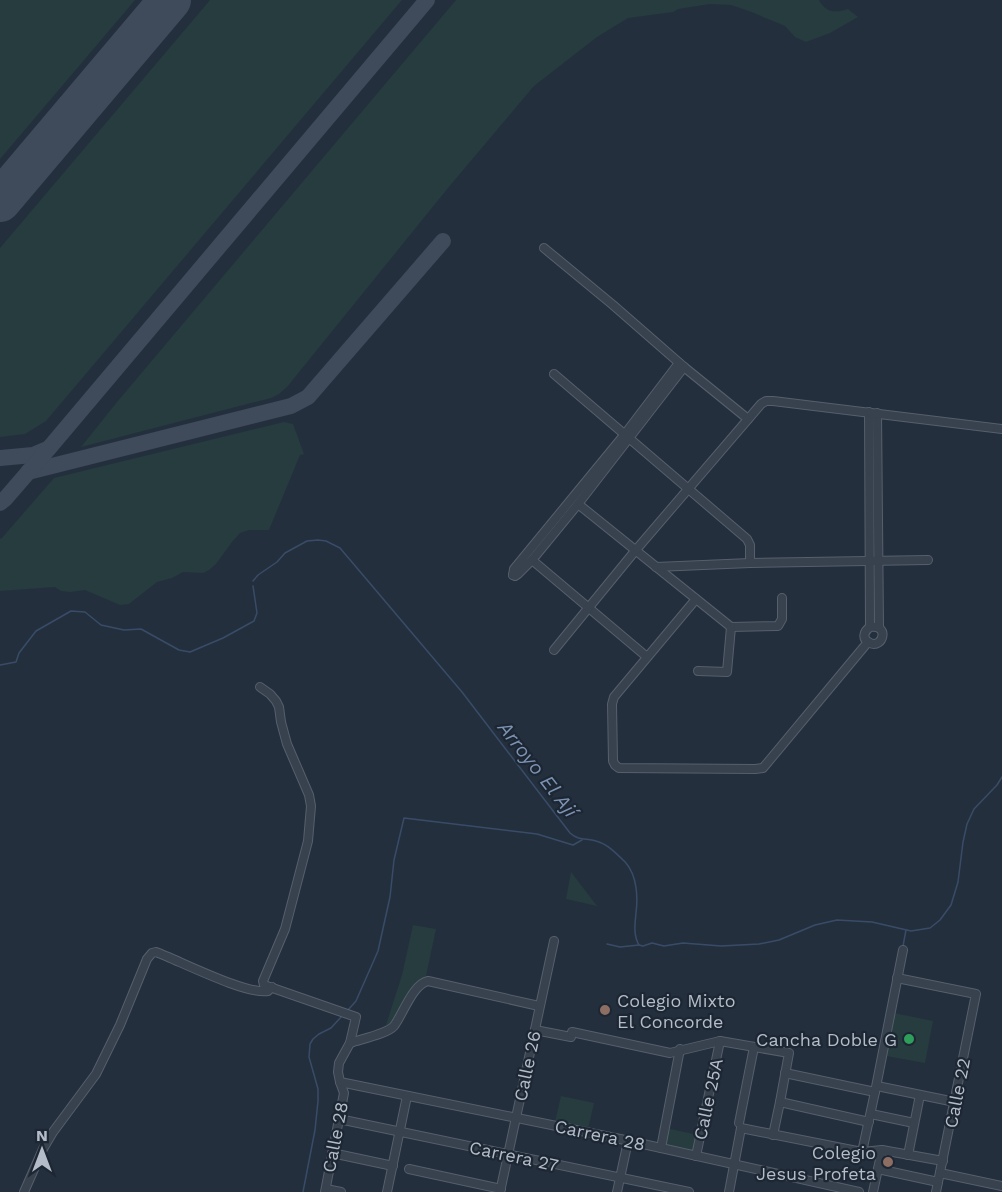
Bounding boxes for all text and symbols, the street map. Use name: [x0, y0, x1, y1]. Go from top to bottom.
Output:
water label: Arroyo El Ají: [492, 715, 585, 824]
place label: Colegio Mixto El Concorde: [617, 990, 735, 1032]
marker: Colegio Mixto El Concorde: [598, 1003, 612, 1017]
street label: Calle 26: [509, 1029, 545, 1103]
place label: Cancha Doble G: [756, 1029, 897, 1050]
marker: Cancha Doble G: [902, 1032, 916, 1046]
street label: Calle 25A: [689, 1056, 727, 1142]
street label: Calle 22: [940, 1056, 974, 1130]
street label: Calle 28: [318, 1100, 352, 1174]
street label: Carrera 28: [553, 1115, 647, 1155]
north arrow: [12, 1120, 72, 1180]
text: N: [36, 1126, 48, 1145]
street label: Carrera 27: [468, 1136, 560, 1176]
place label: Colegio Jesus Profeta: [756, 1142, 876, 1184]
marker: Colegio Jesus Profeta: [881, 1155, 895, 1169]

